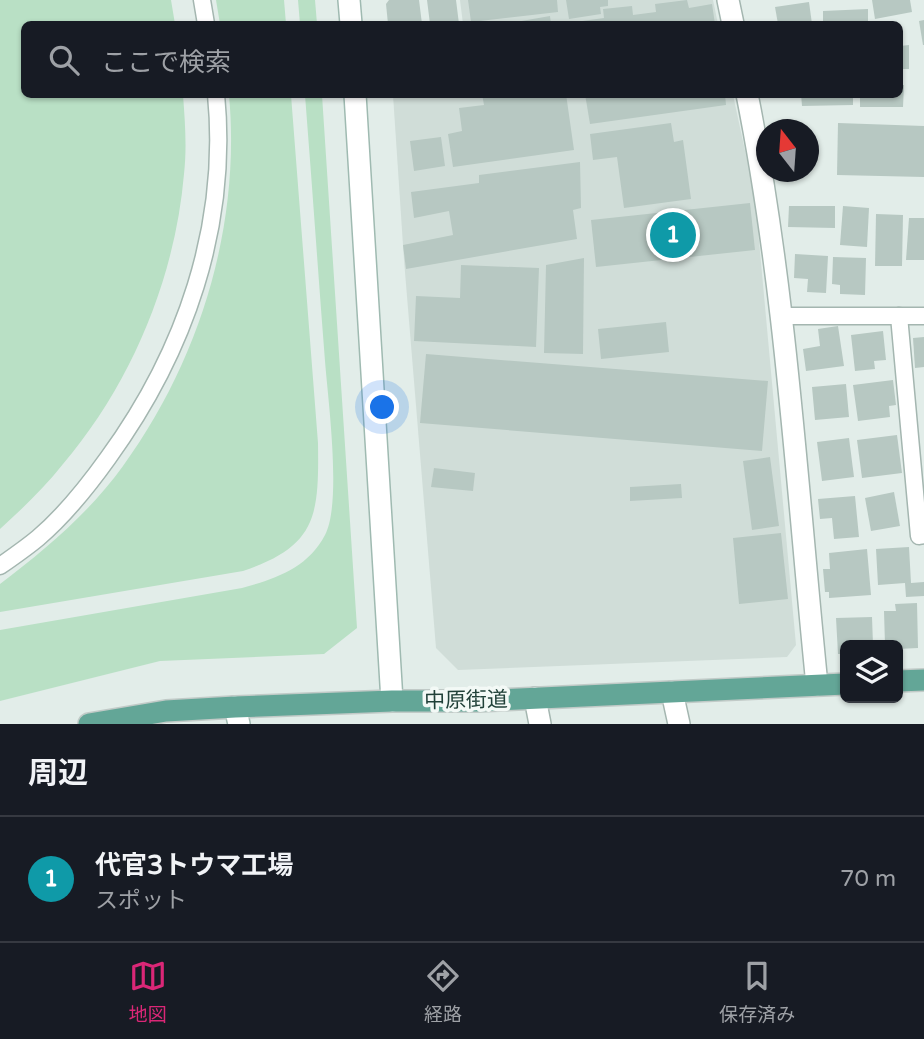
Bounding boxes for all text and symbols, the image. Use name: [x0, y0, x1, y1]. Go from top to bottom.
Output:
search box: [21, 21, 903, 98]
icon: search: [45, 41, 83, 79]
text: ここで検索: [101, 47, 231, 78]
north arrow: [756, 119, 819, 182]
pin: 1: [650, 209, 696, 261]
your location: [365, 390, 399, 424]
map controls: [840, 640, 903, 703]
button: layers: [840, 640, 903, 703]
street label: 中原街道: [424, 687, 508, 714]
text: 周辺: [28, 755, 88, 792]
text: 代官3トウマ工場: [95, 850, 293, 881]
text: 1: [44, 865, 58, 893]
text: 70 m: [840, 865, 896, 893]
text: スポット: [95, 887, 187, 915]
tab: 地図: [129, 957, 167, 1026]
tab: 経路: [424, 957, 462, 1026]
tab: 保存済み: [719, 957, 795, 1026]

